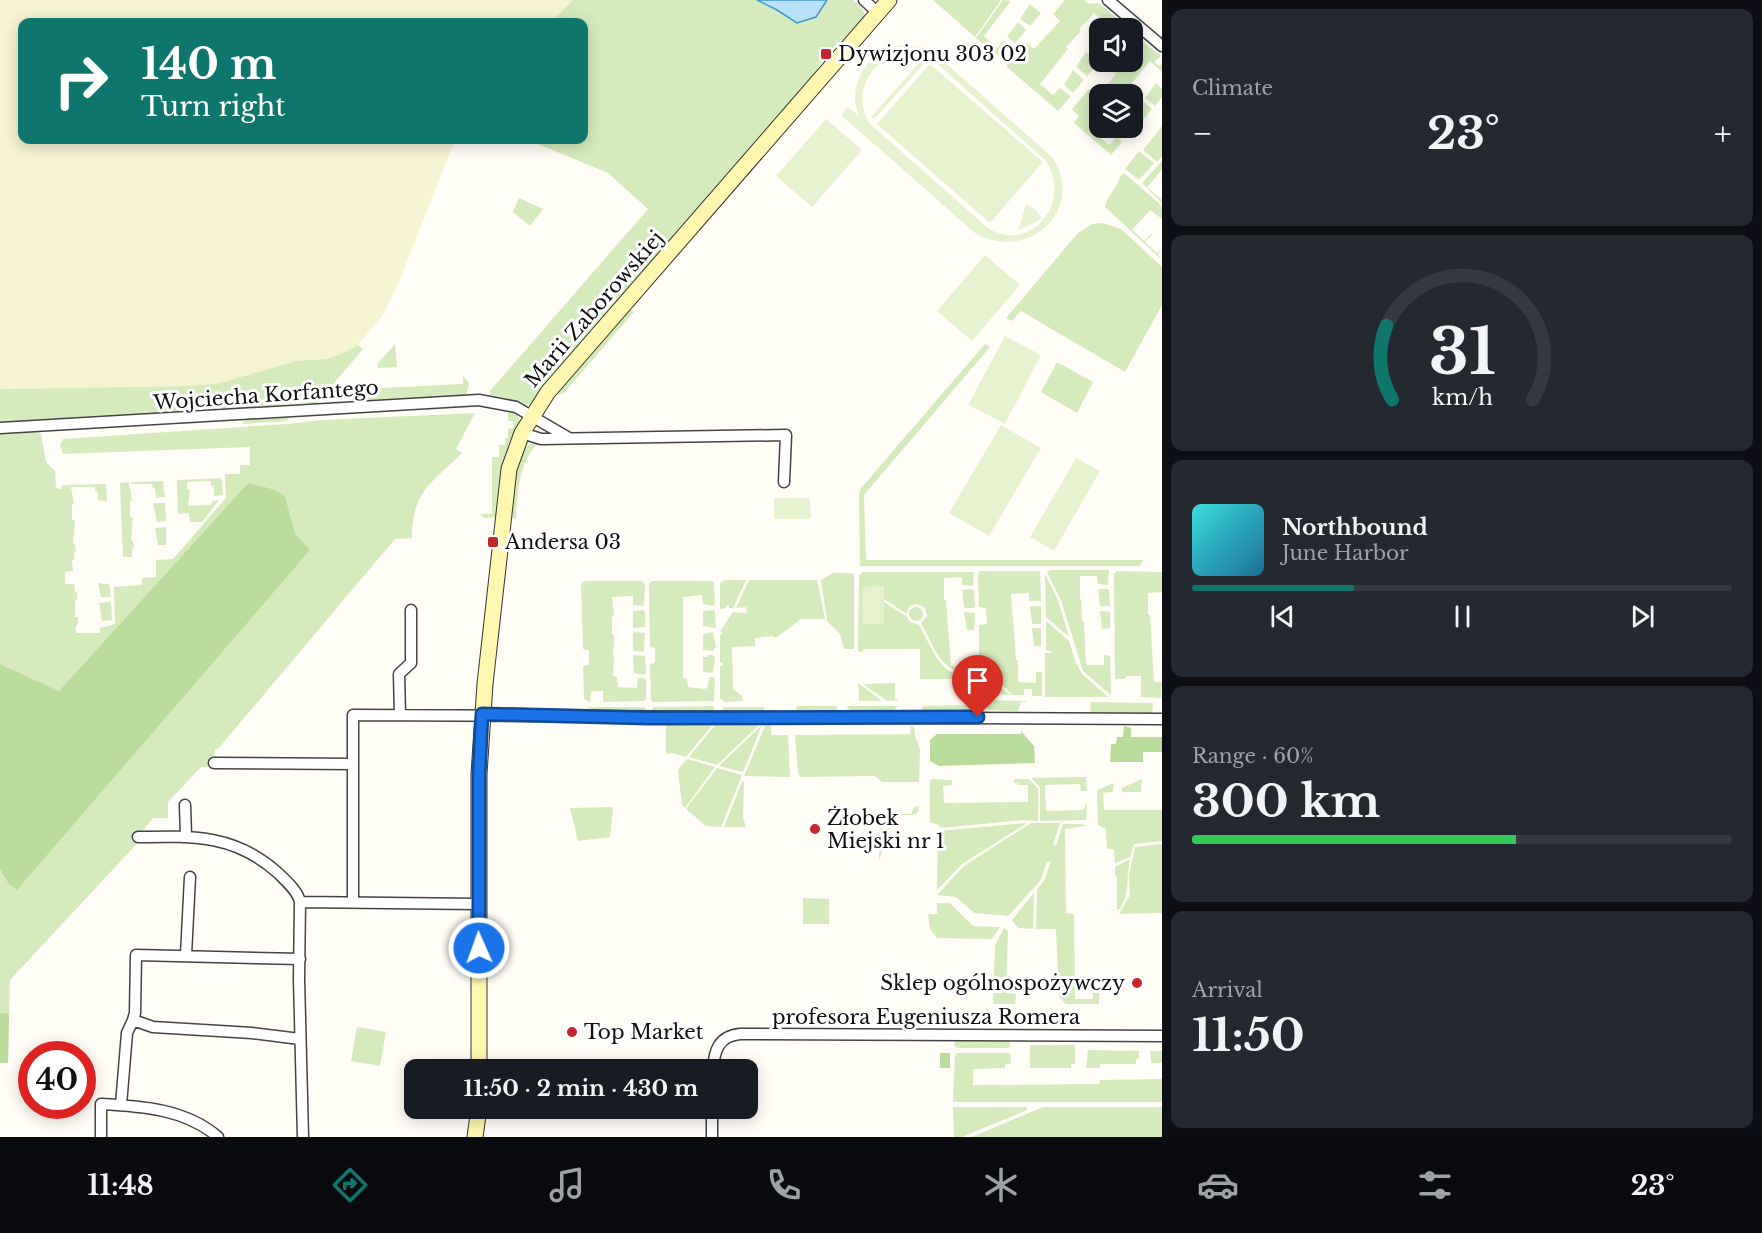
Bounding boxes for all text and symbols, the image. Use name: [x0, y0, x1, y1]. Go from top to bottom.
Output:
map controls: [1089, 18, 1143, 138]
button: sound: [1089, 18, 1143, 72]
text: 140 m: [141, 38, 277, 90]
icon: right: [42, 42, 120, 120]
place label: Dywizjonu 303 02: [838, 42, 1027, 66]
marker: Dywizjonu 303 02: [819, 47, 833, 61]
text: Climate: [1192, 76, 1273, 100]
button: layers: [1089, 84, 1143, 138]
text: Turn right: [141, 90, 285, 123]
text: 23°: [1427, 105, 1500, 161]
text: −: [1192, 113, 1213, 154]
text: +: [1714, 113, 1732, 154]
street label: Marii Zaborowskiej: [520, 226, 668, 392]
text: 31: [1429, 313, 1495, 391]
street label: Wojciecha Korfantego: [151, 375, 380, 415]
text: km/h: [1432, 384, 1493, 411]
text: Northbound: [1282, 514, 1428, 541]
place label: Andersa 03: [504, 530, 621, 554]
marker: Andersa 03: [486, 535, 500, 549]
text: June Harbor: [1282, 541, 1409, 565]
icon: previous: [1266, 600, 1299, 633]
icon: pause: [1446, 600, 1479, 633]
icon: next: [1626, 600, 1659, 633]
pin: [952, 655, 1003, 717]
icon: arrive: [961, 664, 994, 697]
text: Range · 60%: [1192, 744, 1314, 768]
text: 300 km: [1192, 773, 1380, 829]
place label: Żłobek Miejski nr 1: [827, 805, 945, 853]
marker: Żłobek Miejski nr 1: [808, 822, 822, 836]
position arrow: [447, 916, 511, 980]
place label: Sklep ogólnospożywczy: [880, 971, 1125, 995]
marker: Sklep ogólnospożywczy: [1130, 976, 1144, 990]
text: Arrival: [1192, 978, 1263, 1002]
street label: profesora Eugeniusza Romera: [772, 1005, 1081, 1029]
text: 11:50: [1192, 1007, 1305, 1063]
place label: Top Market: [584, 1020, 704, 1044]
marker: Top Market: [565, 1025, 579, 1039]
speed limit sign: 40: [18, 1041, 96, 1119]
text: 11:50 · 2 min · 430 m: [464, 1075, 698, 1102]
icon: directions: [329, 1164, 371, 1206]
icon: music: [546, 1164, 588, 1206]
icon: phone: [763, 1164, 805, 1206]
icon: climate: [980, 1164, 1022, 1206]
icon: car: [1197, 1164, 1239, 1206]
icon: filters: [1414, 1164, 1456, 1206]
text: 11:48: [87, 1169, 154, 1202]
text: 23°: [1631, 1169, 1674, 1202]

